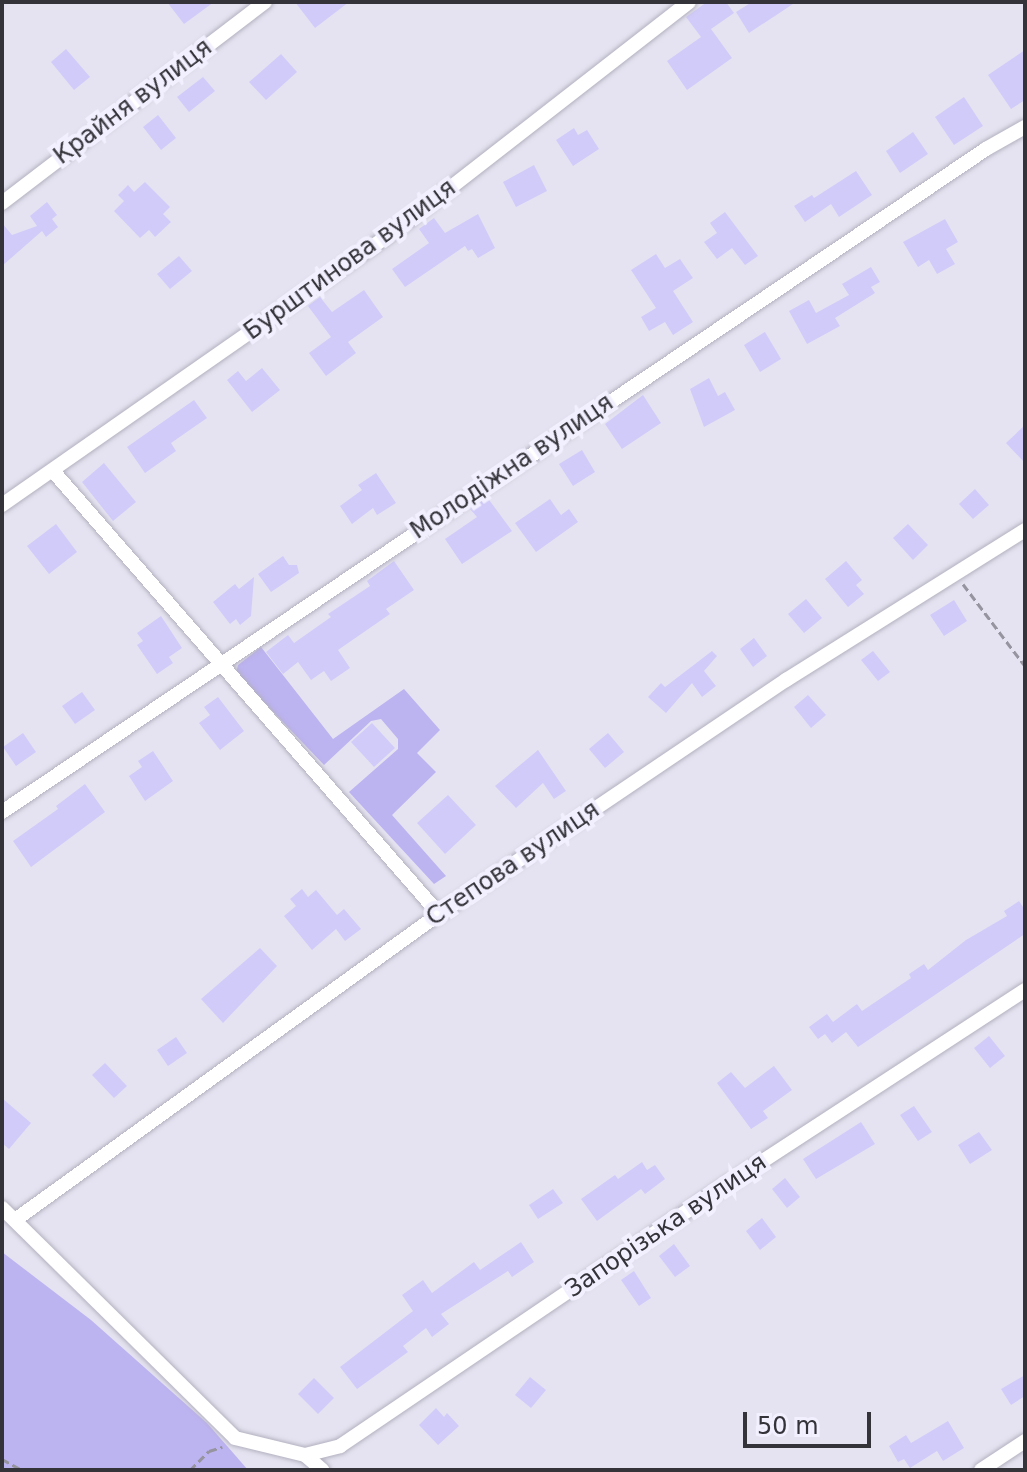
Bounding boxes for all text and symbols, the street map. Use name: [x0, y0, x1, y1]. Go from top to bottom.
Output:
street label: Крайня вулиця: [48, 33, 218, 171]
street label: Бурштинова вулиця: [239, 174, 461, 346]
street label: Молодіжна вулиця: [405, 388, 619, 546]
street label: Степова вулиця: [421, 795, 605, 933]
street label: Запорізька вулиця: [560, 1148, 772, 1304]
scale bar: [747, 1396, 875, 1446]
text: 50 m: [757, 1412, 819, 1440]

